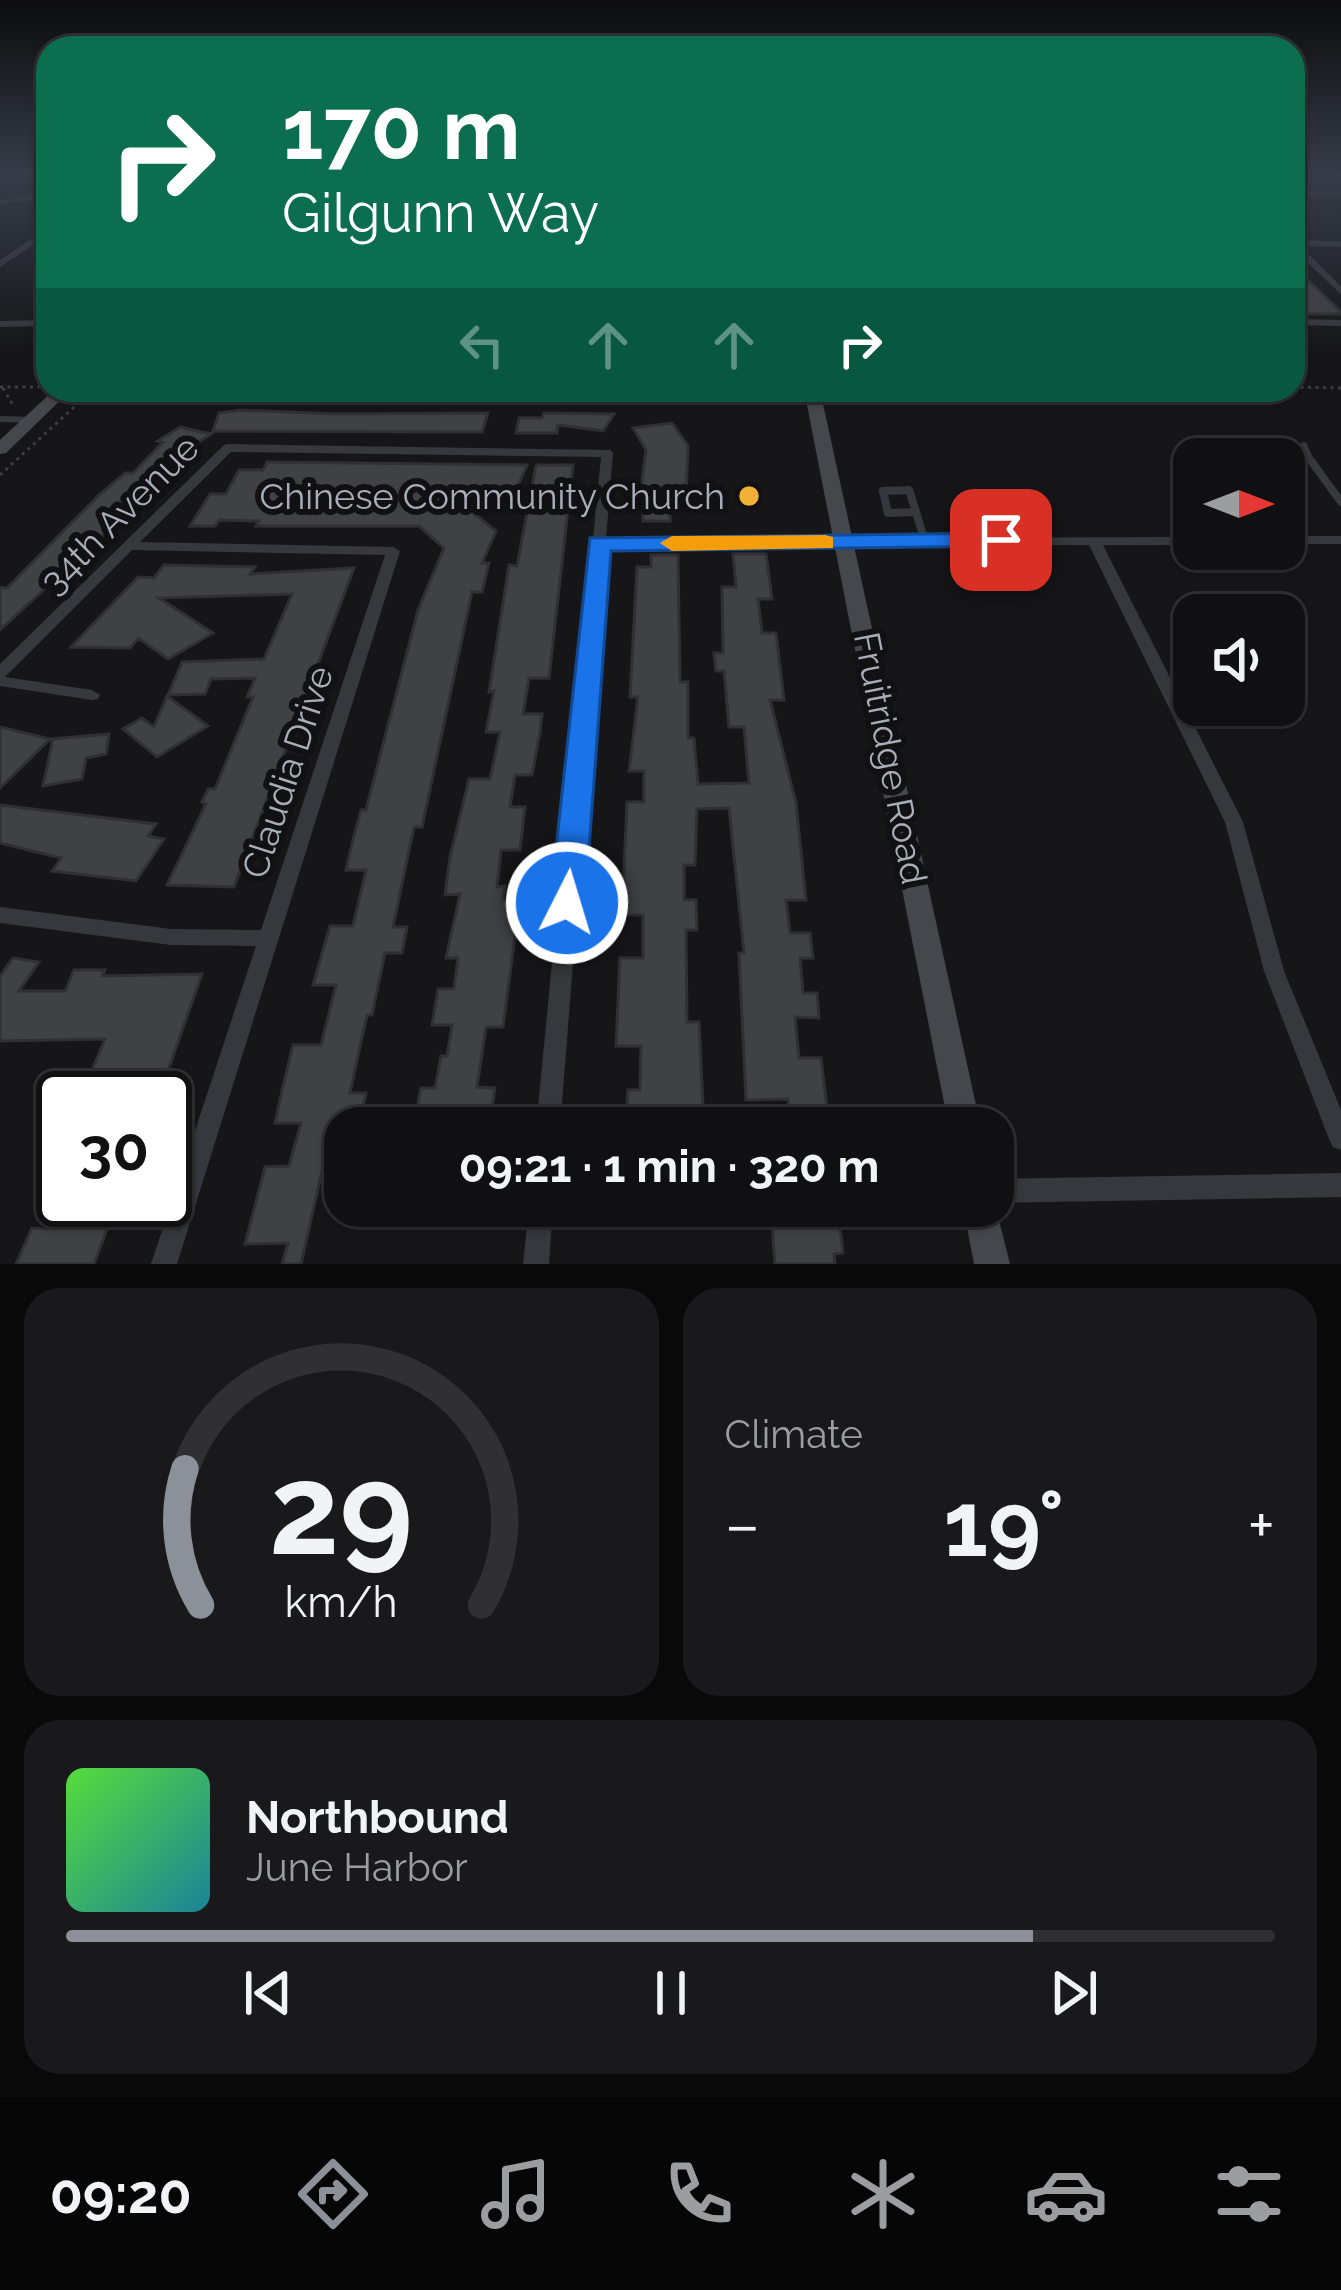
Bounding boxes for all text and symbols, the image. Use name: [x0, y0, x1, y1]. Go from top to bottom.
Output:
text: 170 m: [282, 80, 521, 179]
icon: right: [84, 84, 240, 240]
text: Gilgunn Way: [282, 181, 599, 245]
icon: left: [449, 312, 515, 378]
icon: ahead: [575, 312, 641, 378]
icon: ahead: [701, 312, 767, 378]
icon: right: [827, 312, 893, 378]
street label: 34th Avenue: [31, 426, 207, 602]
north arrow: [1173, 438, 1305, 570]
map controls: [1173, 438, 1305, 726]
place label: Chinese Community Church: [259, 475, 725, 517]
marker: Chinese Community Church: [736, 483, 762, 509]
pin: [950, 489, 1052, 591]
icon: arrive: [968, 507, 1034, 573]
button: sound: [1173, 594, 1305, 726]
street label: Fruitridge Road: [846, 629, 936, 887]
street label: Claudia Drive: [233, 661, 341, 883]
position arrow: [504, 840, 630, 966]
speed limit sign: 30: [36, 1071, 192, 1227]
text: 09:21 · 1 min · 320 m: [459, 1140, 879, 1193]
text: Climate: [725, 1411, 863, 1457]
text: 29: [269, 1437, 413, 1583]
text: 19°: [944, 1471, 1064, 1577]
text: −: [725, 1486, 760, 1563]
text: +: [1248, 1486, 1275, 1563]
text: km/h: [285, 1577, 398, 1627]
text: Northbound: [246, 1791, 509, 1844]
text: June Harbor: [246, 1844, 468, 1890]
icon: previous: [235, 1960, 301, 2026]
icon: pause: [638, 1960, 704, 2026]
icon: next: [1041, 1960, 1107, 2026]
icon: directions: [291, 2152, 375, 2236]
icon: music: [474, 2152, 558, 2236]
icon: phone: [657, 2152, 741, 2236]
icon: climate: [841, 2152, 925, 2236]
icon: car: [1024, 2152, 1108, 2236]
icon: filters: [1207, 2152, 1291, 2236]
text: 09:20: [50, 2162, 192, 2226]

